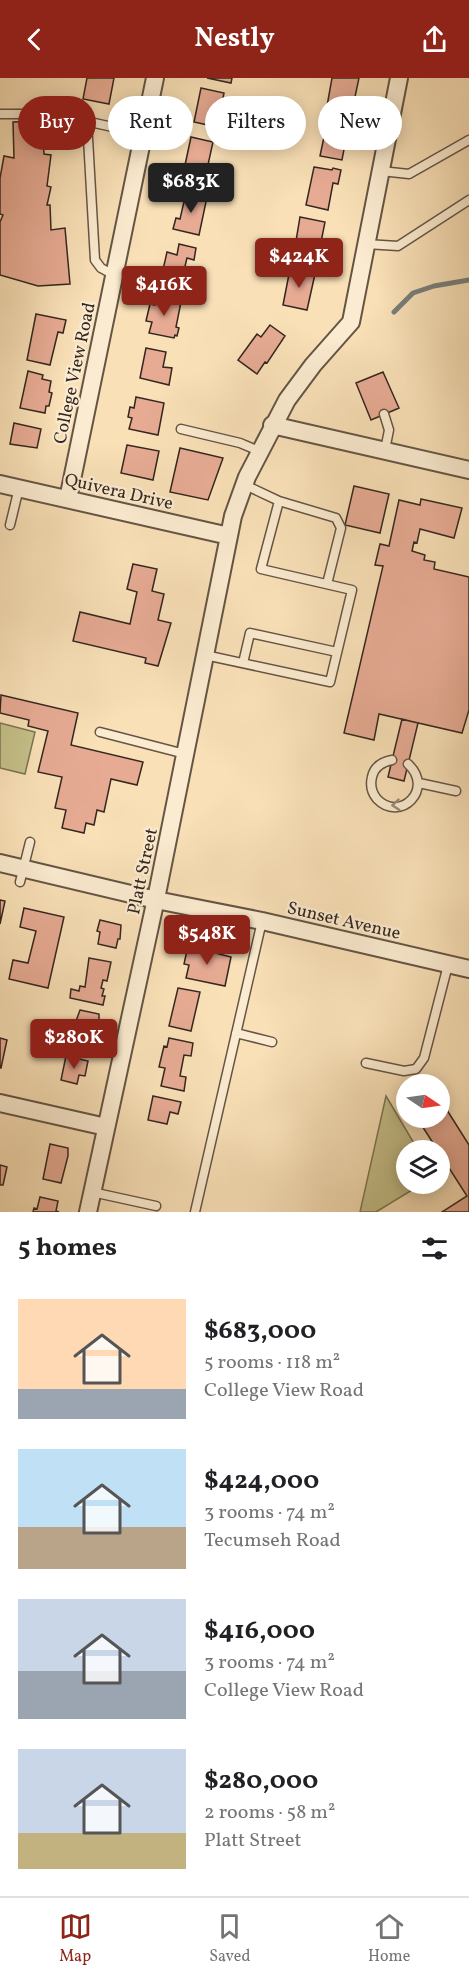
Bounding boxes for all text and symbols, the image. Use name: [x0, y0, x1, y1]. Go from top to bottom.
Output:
text: Nestly: [194, 20, 275, 58]
icon: back: [18, 23, 51, 56]
icon: share: [418, 23, 451, 56]
chip: Buy: [18, 96, 96, 150]
chip: Rent: [108, 96, 193, 150]
chip: Filters: [205, 96, 306, 150]
chip: New: [318, 96, 402, 150]
pin: $683K: [149, 163, 233, 214]
text: $683K: [162, 168, 220, 196]
pin: $424K: [257, 238, 341, 289]
text: $424K: [269, 243, 329, 271]
pin: $416K: [122, 266, 206, 317]
text: $416K: [136, 271, 192, 299]
street label: College View Road: [48, 300, 103, 446]
street label: Quivera Drive: [62, 468, 175, 517]
one-way arrow: [391, 798, 401, 811]
street label: Platt Street: [122, 826, 165, 917]
street label: Sunset Avenue: [284, 896, 403, 947]
pin: $548K: [165, 915, 249, 966]
text: $548K: [178, 920, 236, 948]
pin: $280K: [32, 1019, 116, 1070]
text: $280K: [44, 1024, 104, 1052]
north arrow: [396, 1074, 450, 1128]
map controls: [396, 1074, 450, 1194]
button: layers: [396, 1140, 450, 1194]
text: 5 homes: [18, 1230, 117, 1266]
icon: filters: [418, 1232, 451, 1265]
text: $683,000: [204, 1313, 316, 1349]
icon: home: [66, 1323, 138, 1395]
text: 5 rooms · 118 m²: [204, 1349, 340, 1377]
text: College View Road: [204, 1377, 364, 1405]
text: $424,000: [204, 1463, 319, 1499]
icon: home: [66, 1473, 138, 1545]
text: 3 rooms · 74 m²: [204, 1499, 335, 1527]
text: Tecumseh Road: [204, 1527, 341, 1555]
text: $416,000: [204, 1613, 315, 1649]
icon: home: [66, 1623, 138, 1695]
text: 3 rooms · 74 m²: [204, 1649, 335, 1677]
text: College View Road: [204, 1677, 364, 1705]
text: $280,000: [204, 1763, 318, 1799]
icon: home: [66, 1773, 138, 1845]
text: 2 rooms · 58 m²: [204, 1799, 335, 1827]
text: Platt Street: [204, 1827, 302, 1855]
tab: Map: [59, 1910, 92, 1968]
tab: Saved: [209, 1910, 250, 1968]
tab: Home: [368, 1910, 410, 1968]

